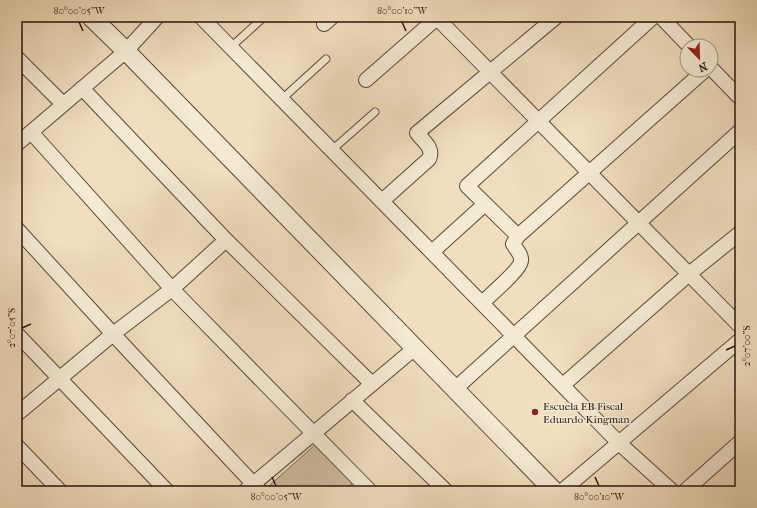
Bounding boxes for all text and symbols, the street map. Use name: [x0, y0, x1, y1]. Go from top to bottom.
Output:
text: 80°00'05"W: [54, 5, 106, 17]
text: 80°00'10"W: [377, 5, 428, 17]
north arrow: [679, 38, 719, 78]
text: N: [696, 59, 709, 75]
text: 2°07'05"S: [6, 308, 18, 348]
text: 2°07'00"S: [741, 325, 753, 367]
place label: Escuela EB Fiscal Eduardo Kingman: [543, 400, 630, 426]
marker: Escuela EB Fiscal Eduardo Kingman: [530, 407, 540, 417]
text: 80°00'05"W: [251, 491, 303, 503]
text: 80°00'10"W: [574, 491, 625, 503]

